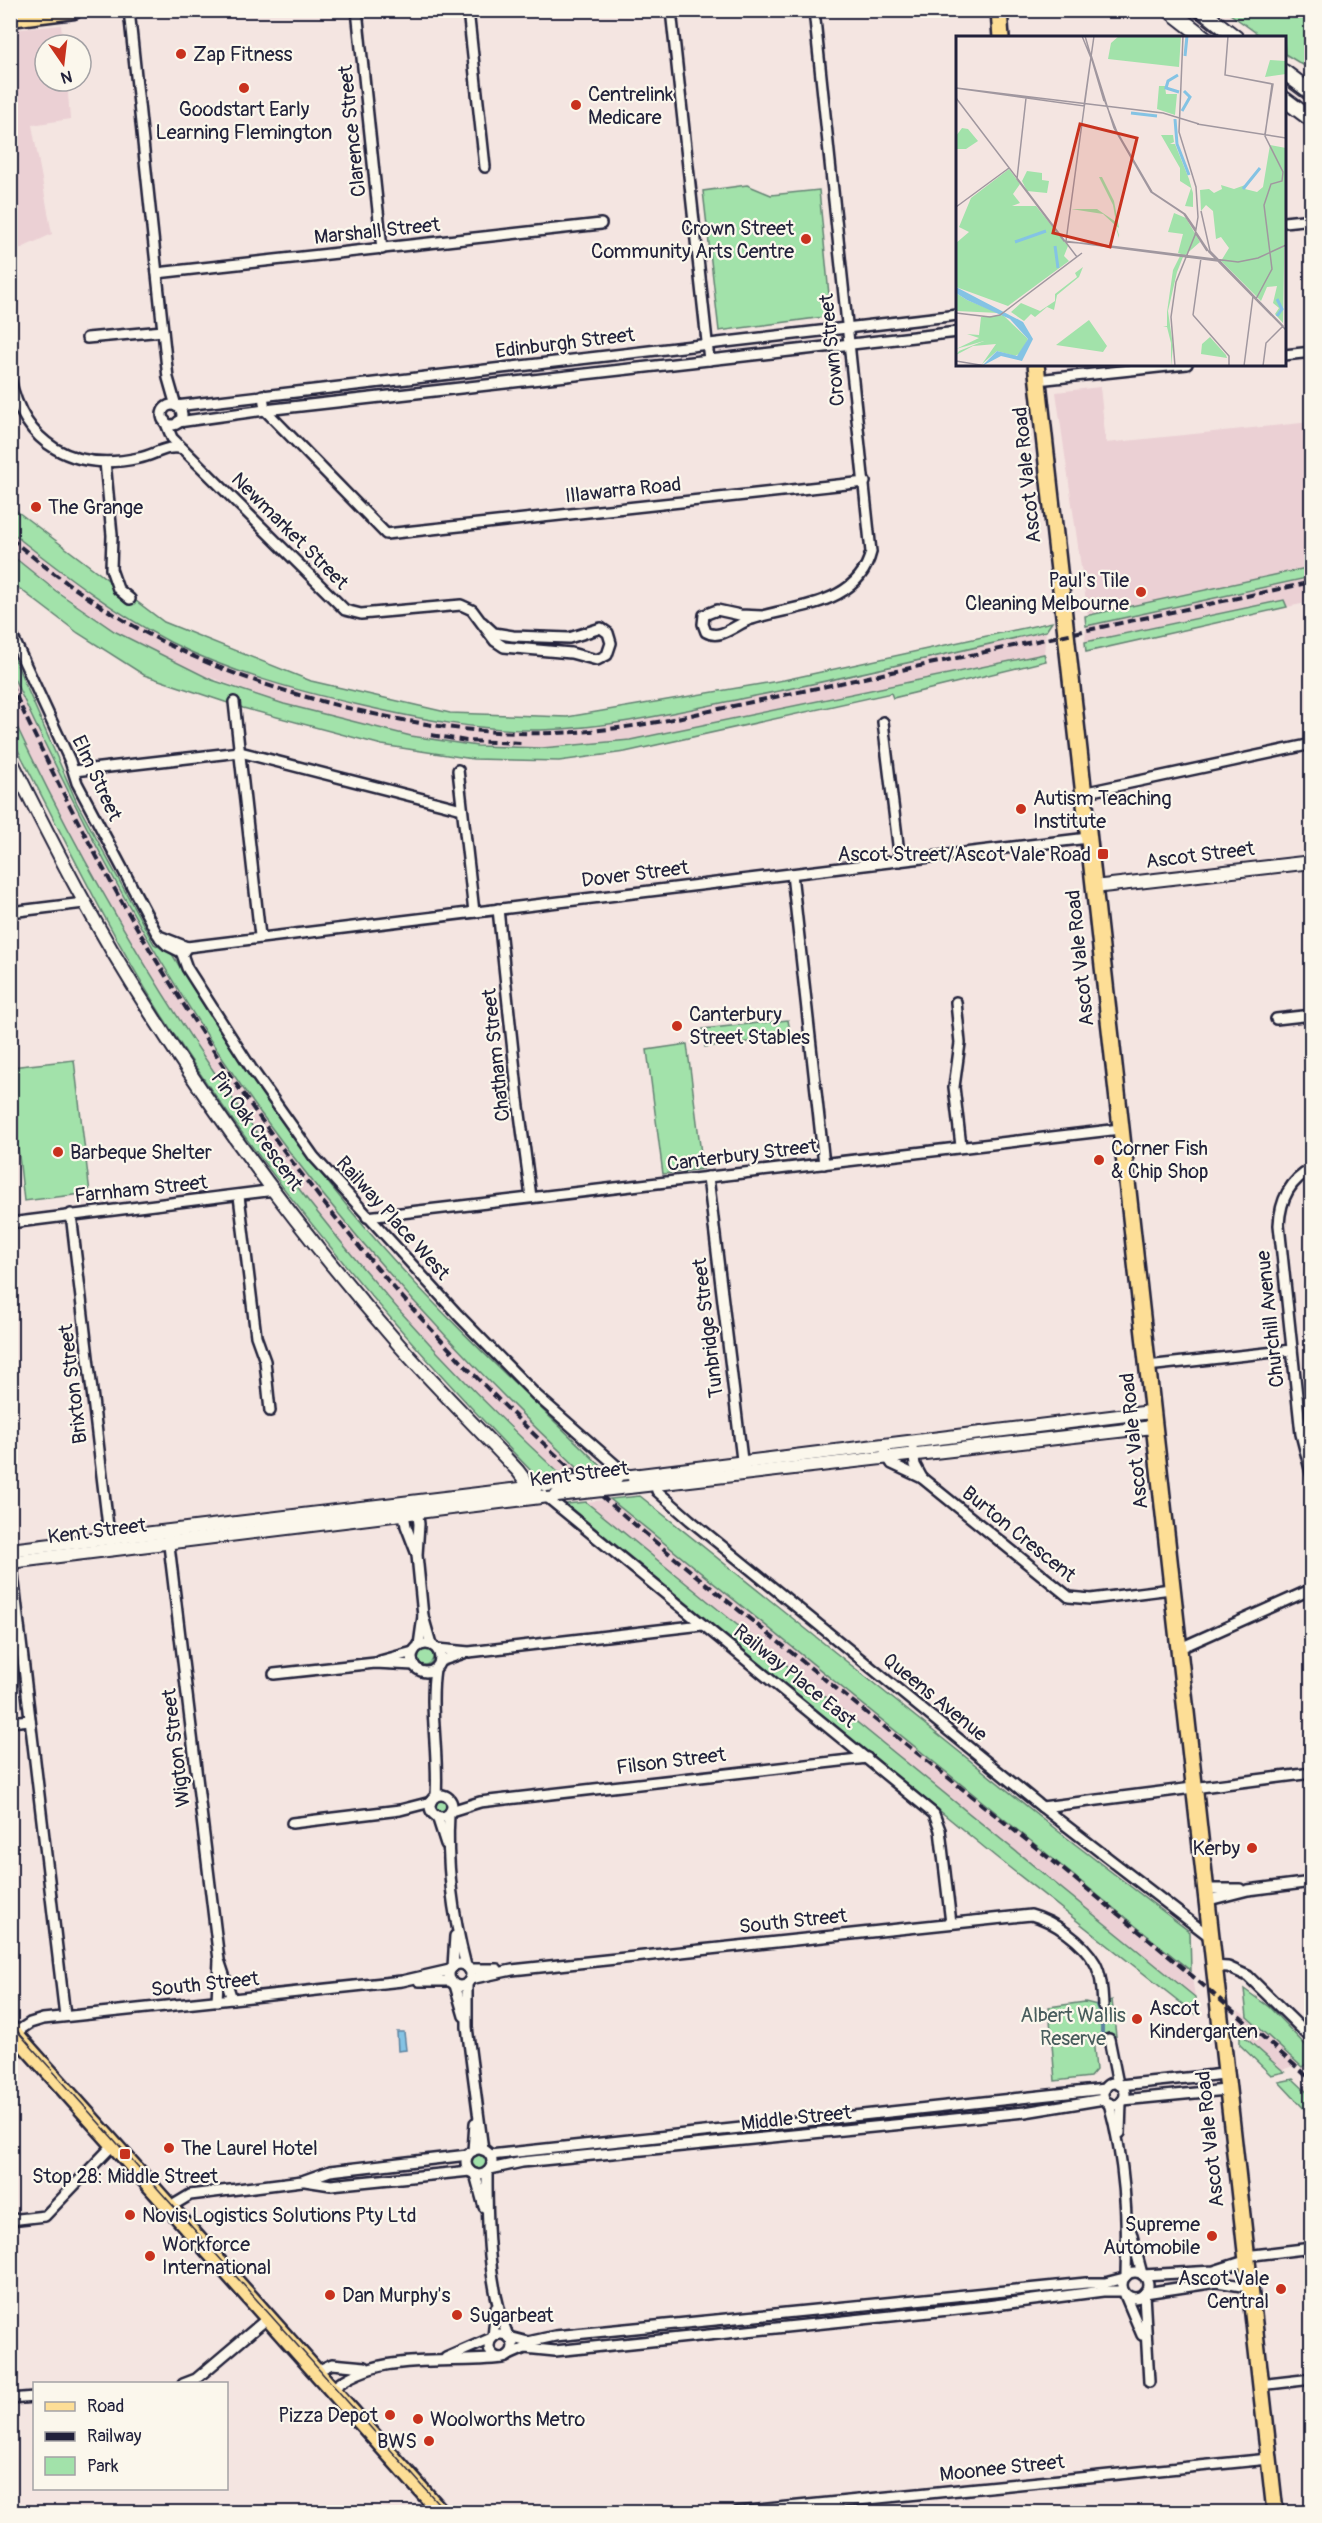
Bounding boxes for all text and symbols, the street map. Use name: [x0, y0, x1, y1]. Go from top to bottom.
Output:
north arrow: [33, 33, 93, 93]
inset map: [956, 36, 1286, 366]
place label: Zap Fitness: [193, 42, 292, 67]
marker: Zap Fitness: [174, 47, 188, 61]
street label: Clarence Street: [333, 63, 371, 198]
text: N: [59, 66, 74, 88]
marker: Goodstart Early Learning Flemington: [237, 81, 251, 95]
place label: Centrelink Medicare: [588, 82, 674, 130]
place label: Goodstart Early Learning Flemington: [156, 97, 332, 145]
marker: Centrelink Medicare: [569, 98, 583, 112]
street label: Marshall Street: [313, 212, 442, 250]
place label: Crown Street Community Arts Centre: [591, 216, 795, 264]
marker: Crown Street Community Arts Centre: [799, 232, 813, 246]
street label: Crown Street: [814, 292, 850, 408]
street label: Edinburgh Street: [494, 322, 637, 364]
street label: Ascot Vale Road: [1007, 406, 1047, 544]
street label: Newmarket Street: [226, 467, 355, 596]
street label: Illawarra Road: [564, 471, 682, 509]
place label: The Grange: [48, 495, 143, 520]
marker: The Grange: [29, 500, 43, 514]
place label: Paul's Tile Cleaning Melbourne: [965, 568, 1129, 616]
marker: Paul's Tile Cleaning Melbourne: [1134, 585, 1148, 599]
street label: Elm Street: [66, 731, 128, 826]
place label: Autism Teaching Institute: [1033, 786, 1171, 834]
marker: Autism Teaching Institute: [1014, 802, 1028, 816]
street label: Ascot Street: [1144, 836, 1257, 874]
place label: Ascot Street/Ascot Vale Road: [837, 842, 1091, 867]
marker: Ascot Street/Ascot Vale Road: [1096, 847, 1110, 861]
street label: Dover Street: [580, 855, 691, 893]
street label: Ascot Vale Road: [1060, 889, 1100, 1027]
street label: Chatham Street: [476, 986, 515, 1123]
place label: Canterbury Street Stables: [689, 1002, 810, 1050]
marker: Canterbury Street Stables: [670, 1019, 684, 1033]
street label: Pin Oak Crescent: [205, 1066, 309, 1196]
street label: Canterbury Street: [665, 1133, 820, 1177]
place label: Corner Fish & Chip Shop: [1111, 1136, 1209, 1184]
place label: Barbeque Shelter: [70, 1140, 212, 1165]
marker: Barbeque Shelter: [51, 1145, 65, 1159]
street label: Railway Place West: [331, 1151, 456, 1286]
marker: Corner Fish & Chip Shop: [1092, 1153, 1106, 1167]
street label: Farnham Street: [73, 1169, 210, 1208]
street label: Churchill Avenue: [1250, 1249, 1290, 1389]
street label: Tunbridge Street: [687, 1256, 729, 1399]
street label: Brixton Street: [53, 1322, 93, 1445]
street label: Ascot Vale Road: [1114, 1372, 1154, 1510]
street label: Kent Street: [528, 1455, 631, 1492]
street label: Burton Crescent: [957, 1480, 1082, 1588]
street label: Kent Street: [46, 1512, 149, 1549]
street label: Railway Place East: [728, 1619, 862, 1734]
street label: Queens Avenue: [878, 1647, 992, 1747]
street label: Wigton Street: [156, 1686, 196, 1809]
street label: Filson Street: [615, 1742, 728, 1780]
place label: Kerby: [1193, 1836, 1240, 1861]
marker: Kerby: [1245, 1841, 1259, 1855]
street label: South Street: [738, 1903, 849, 1939]
street label: South Street: [150, 1966, 261, 2002]
place label: Ascot Kindergarten: [1149, 1996, 1258, 2044]
park label: Albert Wallis Reserve: [1020, 2003, 1126, 2051]
marker: Ascot Kindergarten: [1130, 2012, 1144, 2026]
street label: Ascot Vale Road: [1190, 2070, 1230, 2208]
street label: Middle Street: [740, 2100, 853, 2136]
place label: The Laurel Hotel: [181, 2136, 318, 2161]
marker: The Laurel Hotel: [162, 2141, 176, 2155]
marker: Stop 28: Middle Street: [118, 2147, 132, 2161]
place label: Stop 28: Middle Street: [32, 2164, 219, 2189]
place label: Novis Logistics Solutions Pty Ltd: [142, 2203, 416, 2228]
marker: Novis Logistics Solutions Pty Ltd: [123, 2208, 137, 2222]
place label: Supreme Automobile: [1103, 2212, 1200, 2260]
marker: Supreme Automobile: [1205, 2229, 1219, 2243]
place label: Workforce International: [162, 2232, 271, 2280]
marker: Workforce International: [143, 2249, 157, 2263]
place label: Ascot Vale Central: [1178, 2266, 1269, 2314]
marker: Ascot Vale Central: [1274, 2282, 1288, 2296]
place label: Dan Murphy's: [342, 2283, 450, 2308]
marker: Dan Murphy's: [323, 2288, 337, 2302]
place label: Sugarbeat: [469, 2303, 555, 2328]
marker: Sugarbeat: [450, 2308, 464, 2322]
legend: [33, 2382, 228, 2490]
text: Road: [87, 2395, 124, 2418]
place label: Pizza Depot: [278, 2403, 379, 2428]
place label: Woolworths Metro: [430, 2407, 585, 2432]
marker: Pizza Depot: [383, 2408, 397, 2422]
marker: Woolworths Metro: [411, 2412, 425, 2426]
text: Railway: [87, 2425, 142, 2448]
place label: BWS: [377, 2429, 417, 2454]
marker: BWS: [422, 2434, 436, 2448]
street label: Moonee Street: [938, 2449, 1067, 2487]
text: Park: [87, 2455, 119, 2478]

